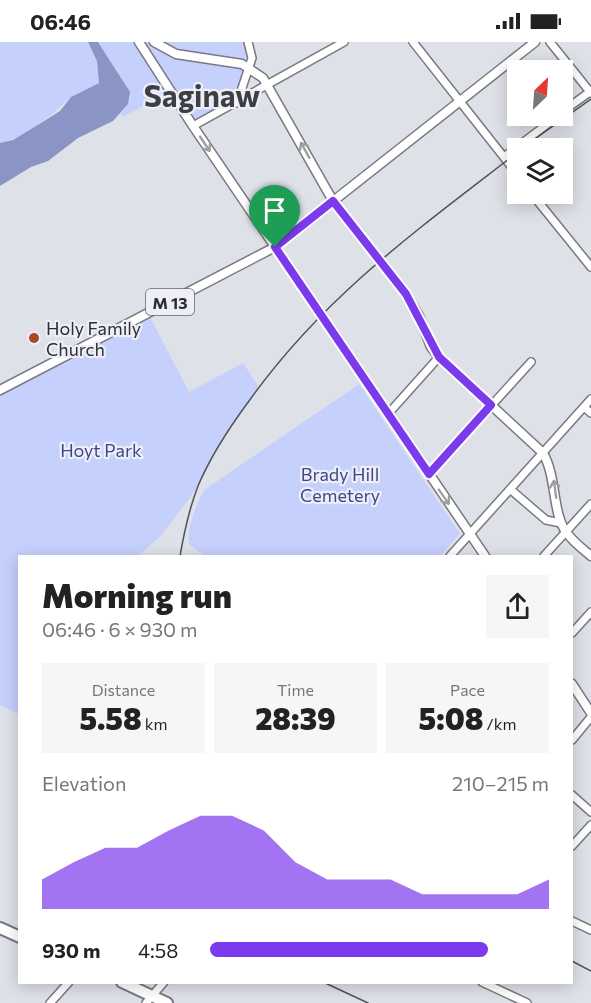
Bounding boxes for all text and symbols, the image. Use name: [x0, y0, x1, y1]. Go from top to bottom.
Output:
text: 06:46: [30, 8, 91, 35]
north arrow: [507, 60, 573, 126]
map controls: [507, 60, 573, 204]
district label: Saginaw: [144, 76, 260, 113]
one-way arrow: [199, 135, 211, 152]
button: layers: [507, 138, 573, 204]
one-way arrow: [299, 141, 310, 159]
pin: [249, 185, 300, 247]
icon: arrive: [258, 194, 291, 227]
road number: M 13: [146, 289, 194, 315]
place label: Holy Family Church: [46, 317, 141, 360]
marker: Holy Family Church: [27, 331, 41, 345]
park label: Hoyt Park: [60, 439, 142, 461]
park label: Brady Hill Cemetery: [300, 463, 380, 506]
one-way arrow: [549, 480, 560, 500]
one-way arrow: [438, 488, 450, 504]
text: Morning run: [42, 574, 232, 615]
button: share: [486, 575, 549, 638]
text: 06:46 · 6 × 930 m: [42, 617, 197, 641]
text: Distance: [92, 680, 155, 699]
text: Time: [277, 680, 314, 699]
text: Pace: [450, 680, 485, 699]
text: 5.58: [80, 699, 142, 736]
text: 28:39: [255, 699, 336, 736]
text: 5:08: [419, 699, 484, 736]
text: km: [142, 714, 167, 733]
text: /km: [484, 714, 516, 733]
text: Elevation: [42, 771, 127, 795]
text: 210–215 m: [452, 771, 549, 795]
text: 930 m: [42, 938, 100, 962]
text: 4:58: [138, 938, 178, 962]

